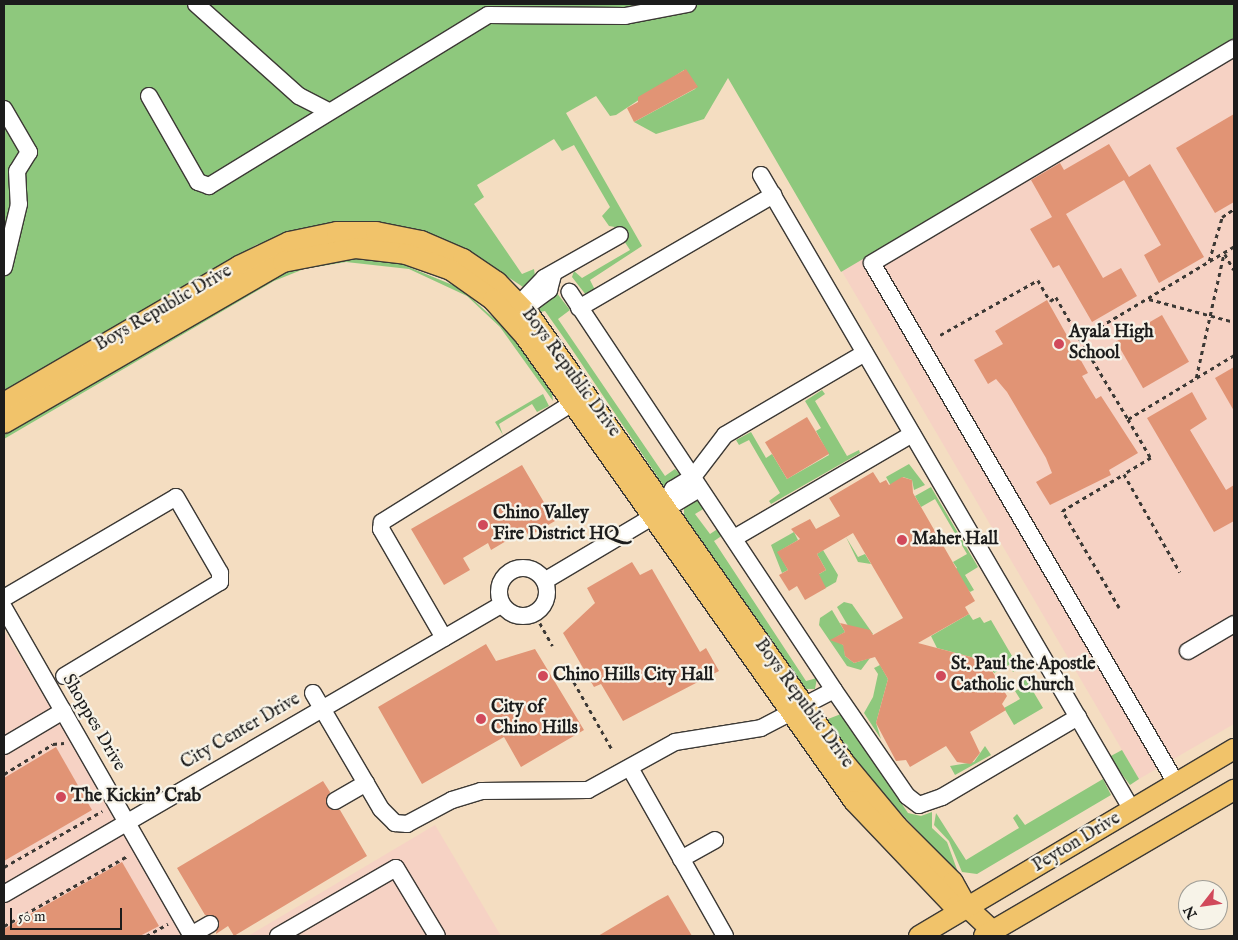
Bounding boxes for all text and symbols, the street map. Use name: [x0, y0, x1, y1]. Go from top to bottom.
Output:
street label: Boys Republic Drive: [92, 261, 236, 357]
street label: Boys Republic Drive: [516, 304, 624, 442]
place label: Ayala High School: [1069, 323, 1153, 366]
marker: Ayala High School: [1053, 338, 1065, 350]
place label: Chino Valley Fire District HQ: [493, 504, 619, 546]
marker: Chino Valley Fire District HQ: [477, 519, 489, 531]
place label: Maher Hall: [912, 529, 998, 551]
marker: Maher Hall: [896, 534, 908, 546]
street label: Boys Republic Drive: [749, 635, 857, 773]
place label: St. Paul the Apostle Catholic Church: [951, 655, 1096, 698]
place label: Chino Hills City Hall: [553, 665, 714, 687]
marker: Chino Hills City Hall: [537, 670, 549, 682]
marker: St. Paul the Apostle Catholic Church: [935, 670, 947, 682]
street label: Shoppes Drive: [57, 671, 129, 775]
street label: City Center Drive: [178, 689, 304, 775]
place label: City of Chino Hills: [491, 698, 578, 741]
marker: City of Chino Hills: [475, 713, 487, 725]
place label: The Kickin' Crab: [71, 786, 201, 808]
marker: The Kickin' Crab: [55, 791, 67, 803]
street label: Peyton Drive: [1029, 808, 1125, 878]
north arrow: [1178, 880, 1228, 930]
scale bar: [12, 898, 125, 930]
text: N: [1180, 902, 1202, 922]
text: 50 m: [18, 907, 46, 926]

